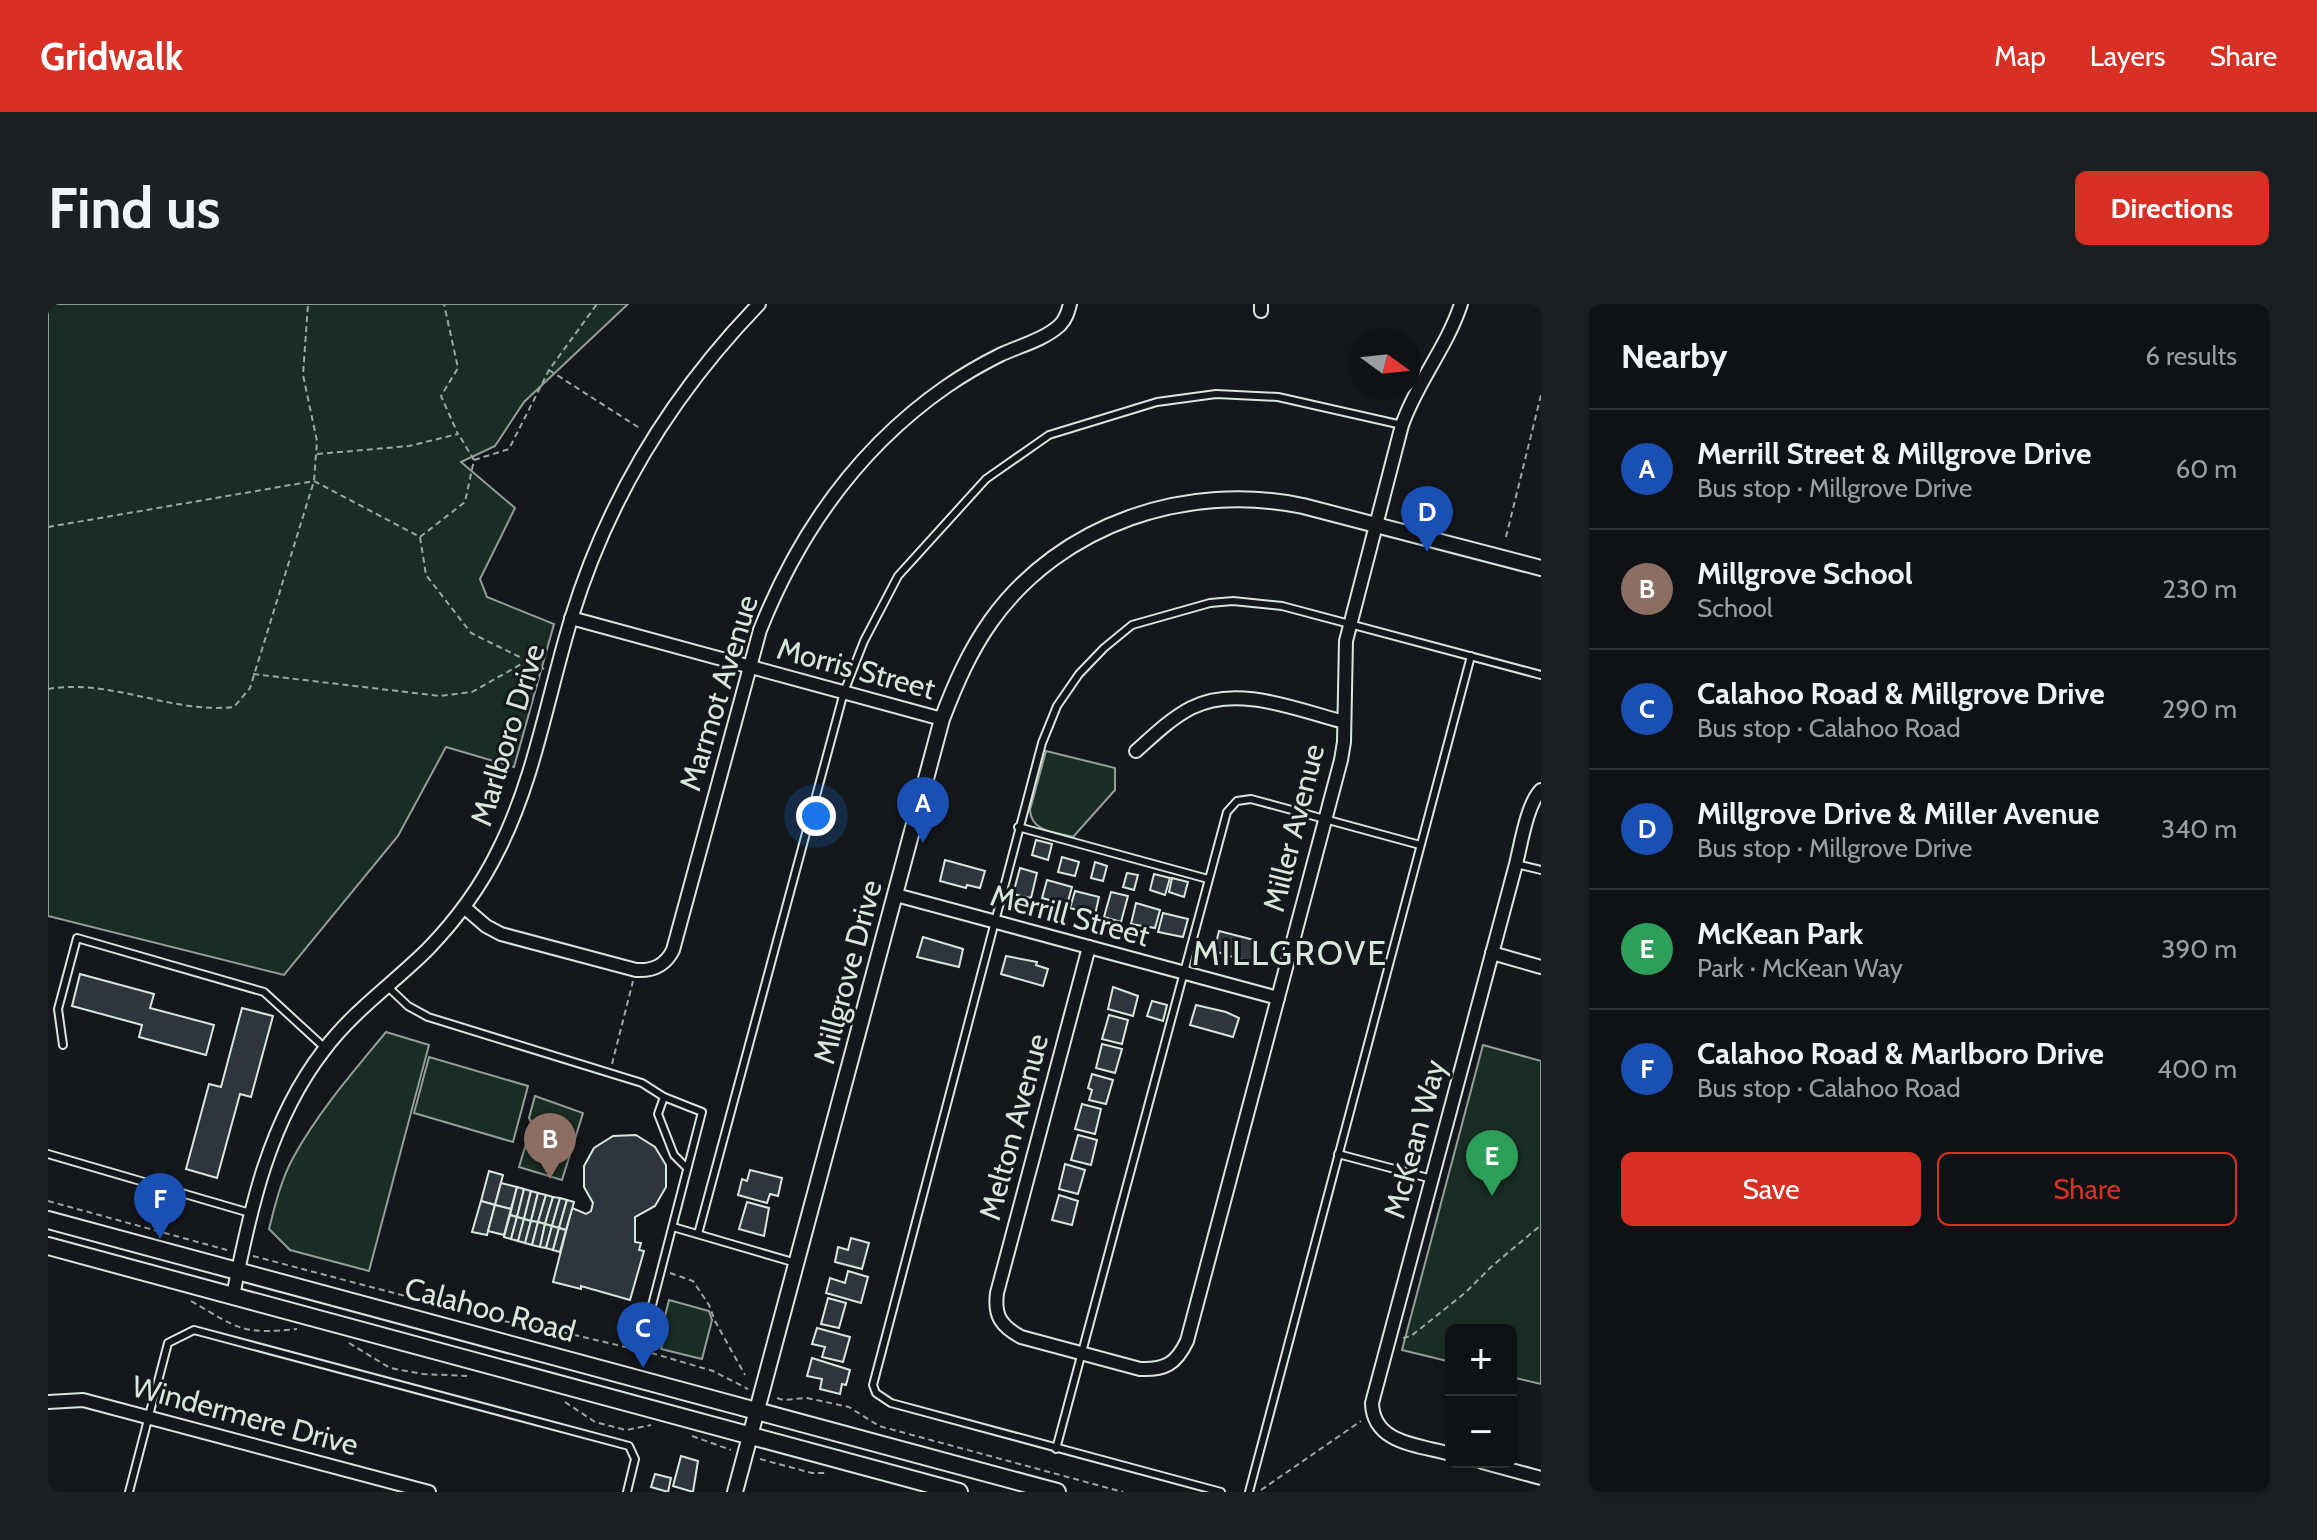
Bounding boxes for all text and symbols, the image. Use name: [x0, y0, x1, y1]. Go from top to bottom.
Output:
text: Gridwalk: [40, 33, 183, 80]
text: Map: [1994, 39, 2046, 73]
text: Layers: [2090, 39, 2165, 73]
text: Share: [2209, 39, 2277, 73]
button: Directions: [2075, 171, 2269, 245]
text: Find us: [48, 174, 221, 242]
north arrow: [1349, 328, 1421, 400]
text: Nearby: [1621, 335, 1728, 377]
text: 6 results: [2145, 340, 2237, 372]
text: Merrill Street & Millgrove Drive: [1697, 435, 2091, 472]
text: A: [1639, 453, 1655, 485]
text: 60 m: [2175, 453, 2237, 485]
text: Bus stop · Millgrove Drive: [1697, 472, 1972, 504]
pin: D: [1401, 486, 1453, 552]
text: Millgrove School: [1697, 555, 1913, 592]
text: B: [1639, 573, 1655, 605]
text: 230 m: [2163, 573, 2237, 605]
street label: Marmot Avenue: [671, 591, 766, 795]
text: School: [1697, 592, 1773, 624]
street label: Morris Street: [773, 630, 939, 707]
street label: Marlboro Drive: [462, 640, 553, 830]
text: Calahoo Road & Millgrove Drive: [1697, 675, 2105, 712]
text: C: [1639, 693, 1655, 725]
text: 290 m: [2162, 693, 2237, 725]
text: Bus stop · Calahoo Road: [1697, 712, 1961, 744]
street label: Miller Avenue: [1255, 740, 1332, 915]
pin: A: [897, 777, 949, 843]
text: Millgrove Drive & Miller Avenue: [1697, 795, 2100, 832]
your location: [796, 796, 836, 836]
text: D: [1638, 813, 1656, 845]
text: 340 m: [2161, 813, 2237, 845]
text: Bus stop · Millgrove Drive: [1697, 832, 1972, 864]
street label: Millgrove Drive: [805, 876, 890, 1068]
street label: Merrill Street: [987, 877, 1153, 954]
text: McKean Park: [1697, 915, 1863, 952]
district label: MILLGROVE: [1192, 932, 1388, 974]
text: E: [1640, 933, 1654, 965]
text: 390 m: [2161, 933, 2237, 965]
text: Park · McKean Way: [1697, 952, 1903, 984]
street label: Melton Avenue: [971, 1030, 1056, 1224]
text: Calahoo Road & Marlboro Drive: [1697, 1035, 2104, 1072]
text: F: [1640, 1053, 1654, 1085]
text: 400 m: [2157, 1053, 2237, 1085]
street label: McKean Way: [1376, 1055, 1453, 1222]
text: Bus stop · Calahoo Road: [1697, 1072, 1961, 1104]
pin: B: [524, 1113, 576, 1179]
pin: E: [1466, 1130, 1518, 1196]
button: Save: [1621, 1152, 1921, 1226]
button: Share: [1937, 1152, 2237, 1226]
pin: F: [134, 1173, 186, 1239]
street label: Calahoo Road: [401, 1269, 580, 1350]
pin: C: [617, 1302, 669, 1368]
map controls: [1445, 1324, 1517, 1468]
button: +: [1445, 1324, 1517, 1396]
street label: Windermere Drive: [128, 1367, 362, 1464]
button: −: [1445, 1396, 1517, 1468]

